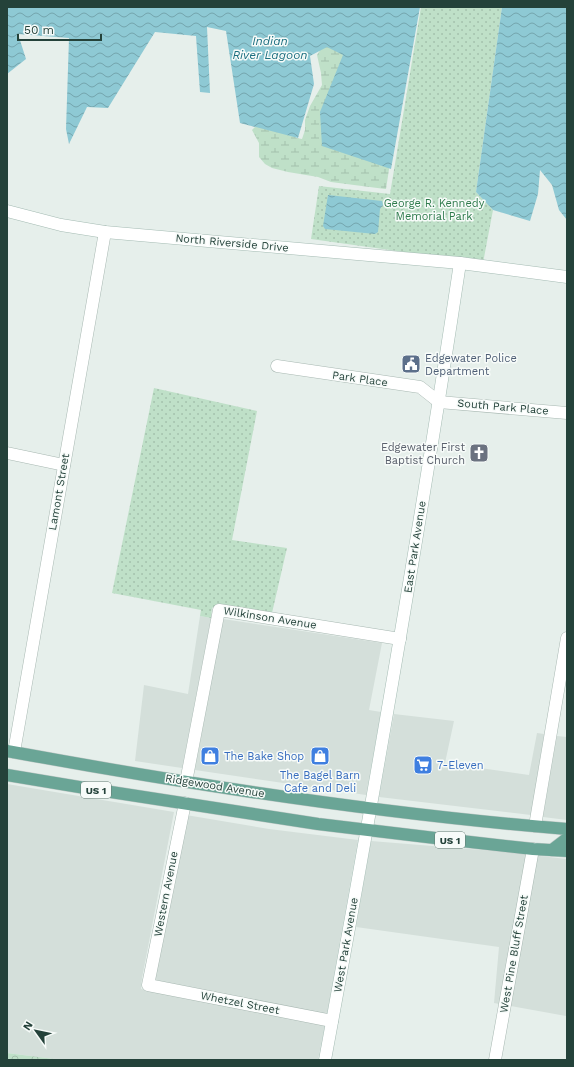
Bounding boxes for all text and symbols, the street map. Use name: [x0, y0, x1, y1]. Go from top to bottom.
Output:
scale bar: [18, 16, 101, 42]
text: 50 m: [24, 23, 54, 37]
water label: Indian River Lagoon: [232, 34, 308, 62]
park label: George R. Kennedy Memorial Park: [384, 197, 485, 223]
street label: North Riverside Drive: [175, 232, 289, 254]
place label: Edgewater Police Department: [425, 352, 517, 378]
public building icon: Edgewater Police Department: [400, 353, 422, 375]
street label: Park Place: [331, 369, 389, 389]
street label: South Park Place: [457, 397, 549, 417]
place label: Edgewater First Baptist Church: [381, 441, 465, 467]
church icon: Edgewater First Baptist Church: [468, 442, 490, 464]
street label: Lamont Street: [46, 452, 72, 532]
street label: East Park Avenue: [401, 500, 429, 594]
street label: Wilkinson Avenue: [222, 604, 318, 632]
shop icon: The Bake Shop: [199, 745, 221, 767]
shop icon: The Bagel Barn Cafe and Deli: [309, 745, 331, 767]
place label: The Bake Shop: [224, 750, 304, 763]
supermarket icon: 7-Eleven: [412, 754, 434, 776]
place label: 7-Eleven: [437, 759, 484, 772]
place label: The Bagel Barn Cafe and Deli: [280, 769, 360, 795]
street label: Ridgewood Avenue: [164, 772, 266, 800]
road number: US 1: [81, 782, 111, 798]
road number: US 1: [435, 832, 465, 848]
street label: Western Avenue: [151, 850, 181, 938]
street label: West Pine Bluff Street: [497, 894, 531, 1014]
street label: West Park Avenue: [331, 896, 361, 994]
street label: Whetzel Street: [199, 989, 281, 1017]
north arrow: [16, 1011, 56, 1051]
text: N: [20, 1019, 36, 1033]

